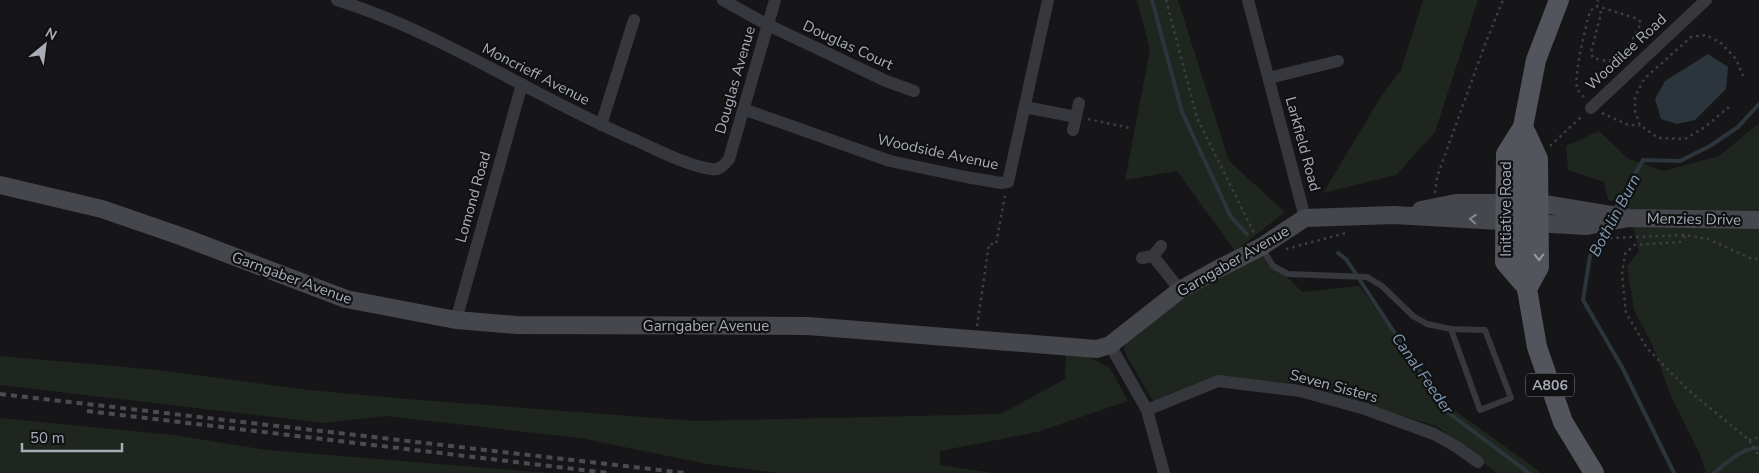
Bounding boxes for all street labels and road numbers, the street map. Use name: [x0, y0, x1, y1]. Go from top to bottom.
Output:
street label: Woodilee Road: [1581, 9, 1671, 95]
street label: Douglas Court: [800, 15, 897, 75]
street label: Douglas Avenue: [710, 24, 760, 136]
street label: Moncrieff Avenue: [479, 38, 593, 110]
street label: Larkfield Road: [1281, 94, 1325, 194]
street label: Woodside Avenue: [876, 129, 1000, 175]
street label: Lomond Road: [450, 149, 496, 245]
street label: Initiative Road: [1496, 161, 1516, 257]
street label: Menzies Drive: [1647, 208, 1741, 230]
street label: Garngaber Avenue: [1173, 221, 1293, 301]
street label: Garngaber Avenue: [229, 247, 355, 309]
street label: Garngaber Avenue: [643, 316, 769, 336]
street label: Seven Sisters: [1288, 365, 1380, 407]
road number: A806: [1526, 374, 1574, 396]

